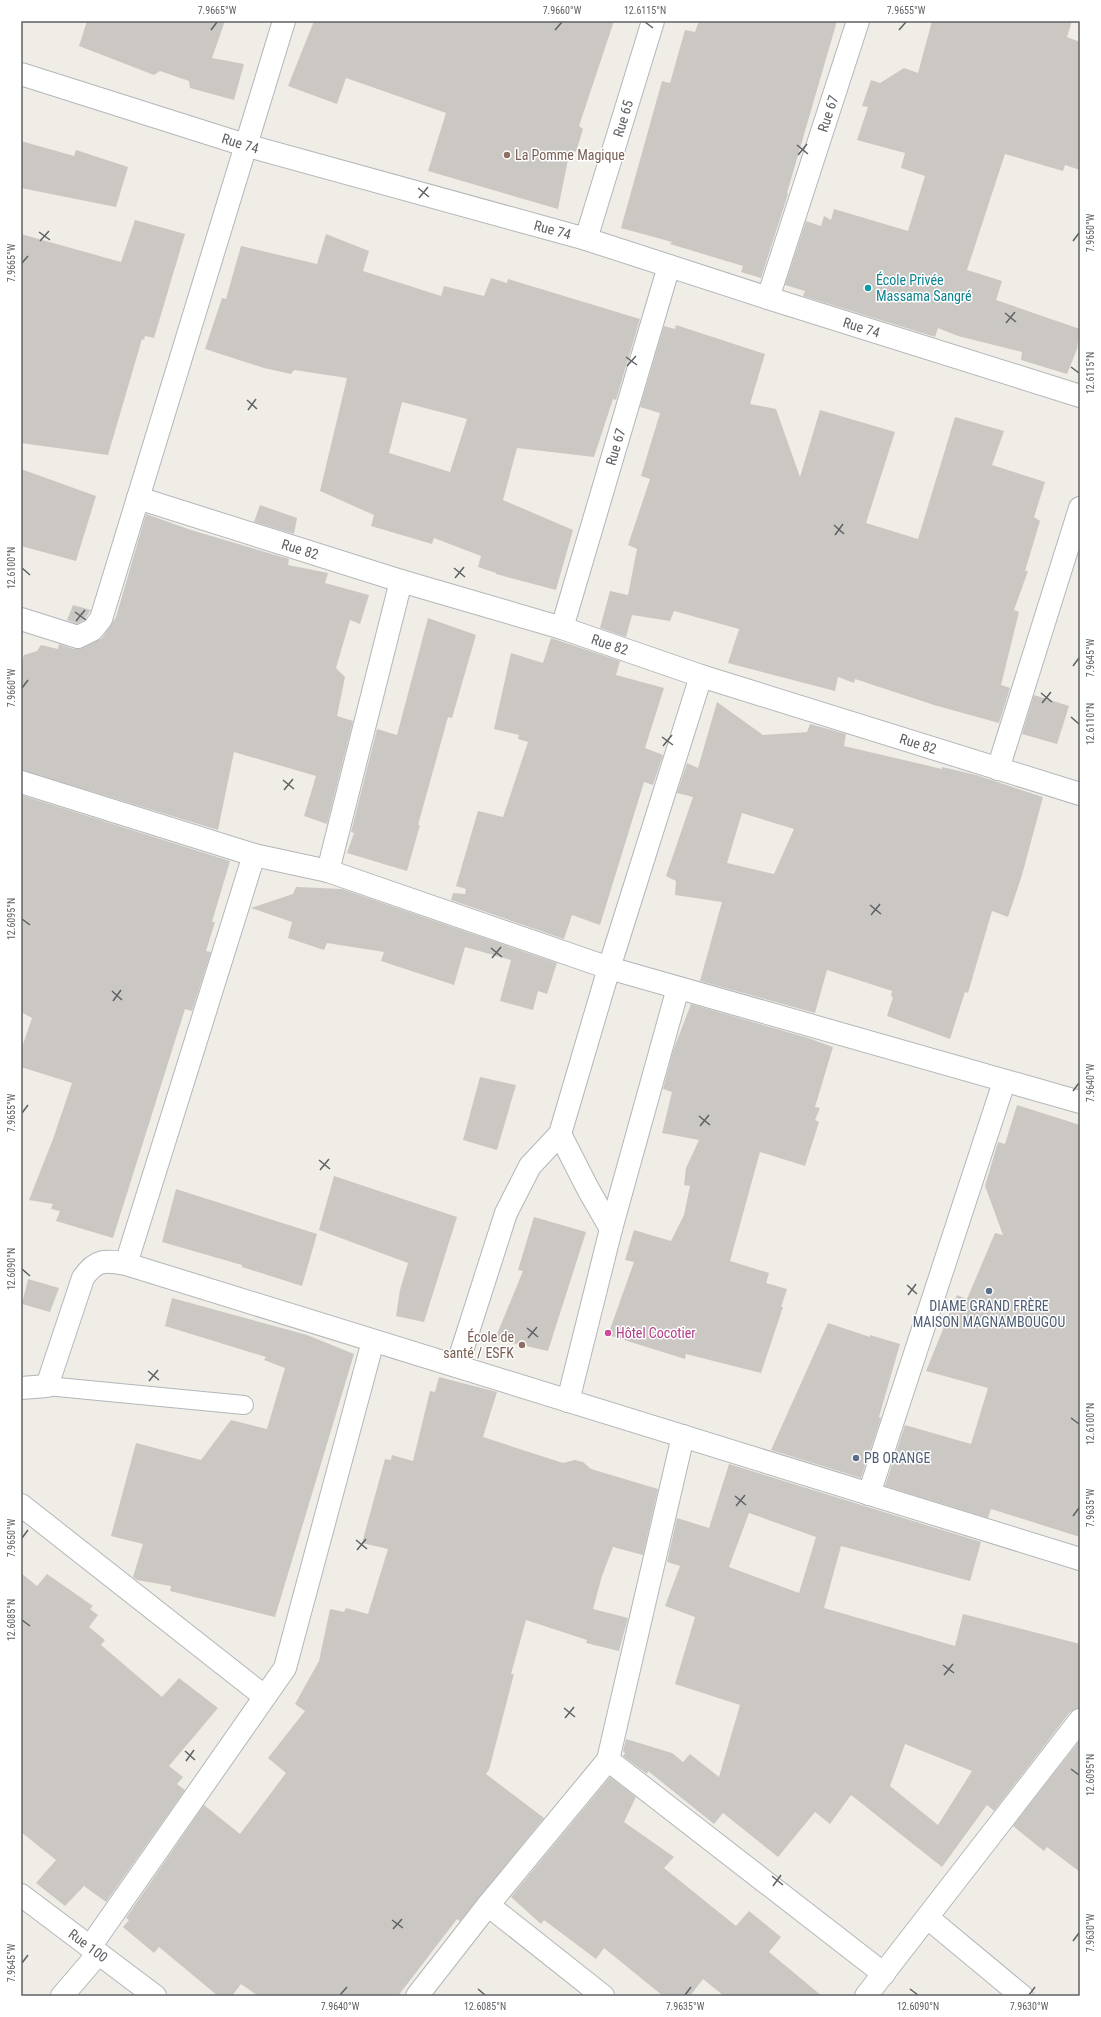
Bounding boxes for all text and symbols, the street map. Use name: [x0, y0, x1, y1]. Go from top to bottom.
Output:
text: 7.9665°W: [198, 5, 237, 16]
text: 7.9660°W: [543, 5, 582, 16]
text: 12.6115°N: [624, 5, 666, 16]
text: 7.9655°W: [887, 5, 926, 16]
street label: Rue 67: [814, 93, 841, 134]
street label: Rue 65: [610, 98, 636, 139]
street label: Rue 74: [220, 130, 261, 156]
place label: La Pomme Magique: [515, 147, 625, 163]
marker: La Pomme Magique: [502, 150, 512, 160]
text: 7.9650°W: [1085, 213, 1096, 252]
street label: Rue 74: [532, 217, 573, 243]
text: 7.9665°W: [6, 243, 17, 282]
place label: École Privée Massama Sangré: [876, 271, 972, 304]
marker: École Privée Massama Sangré: [863, 283, 873, 293]
street label: Rue 74: [841, 314, 882, 341]
text: 12.6115°N: [1085, 352, 1096, 394]
street label: Rue 67: [603, 426, 629, 467]
street label: Rue 82: [280, 536, 321, 563]
text: 12.6100°N: [6, 547, 17, 589]
street label: Rue 82: [589, 631, 630, 658]
text: 7.9645°W: [1085, 638, 1096, 677]
text: 7.9660°W: [6, 668, 17, 707]
text: 12.6110°N: [1085, 703, 1096, 745]
street label: Rue 82: [898, 730, 939, 757]
text: 12.6095°N: [6, 898, 17, 940]
text: 7.9640°W: [1085, 1063, 1096, 1102]
text: 7.9655°W: [6, 1093, 17, 1132]
text: 12.6090°N: [6, 1248, 17, 1290]
marker: DIAME GRAND FRÈRE MAISON MAGNAMBOUGOU: [984, 1286, 994, 1296]
place label: DIAME GRAND FRÈRE MAISON MAGNAMBOUGOU: [913, 1297, 1065, 1330]
place label: Hôtel Cocotier: [616, 1325, 695, 1341]
place label: École de santé / ESFK: [443, 1328, 514, 1361]
marker: Hôtel Cocotier: [603, 1328, 613, 1338]
marker: École de santé / ESFK: [517, 1340, 527, 1350]
text: 12.6100°N: [1085, 1403, 1096, 1445]
place label: PB ORANGE: [864, 1450, 930, 1466]
marker: PB ORANGE: [851, 1453, 861, 1463]
text: 7.9635°W: [1085, 1488, 1096, 1527]
text: 7.9650°W: [6, 1518, 17, 1557]
text: 12.6085°N: [6, 1599, 17, 1641]
text: 12.6095°N: [1085, 1754, 1096, 1796]
text: 7.9630°W: [1085, 1913, 1096, 1952]
street label: Rue 100: [65, 1926, 111, 1965]
text: 7.9645°W: [6, 1943, 17, 1982]
text: 7.9640°W: [321, 2001, 360, 2012]
text: 12.6085°N: [464, 2001, 506, 2012]
text: 7.9635°W: [666, 2001, 705, 2012]
text: 12.6090°N: [897, 2001, 939, 2012]
text: 7.9630°W: [1010, 2001, 1049, 2012]

